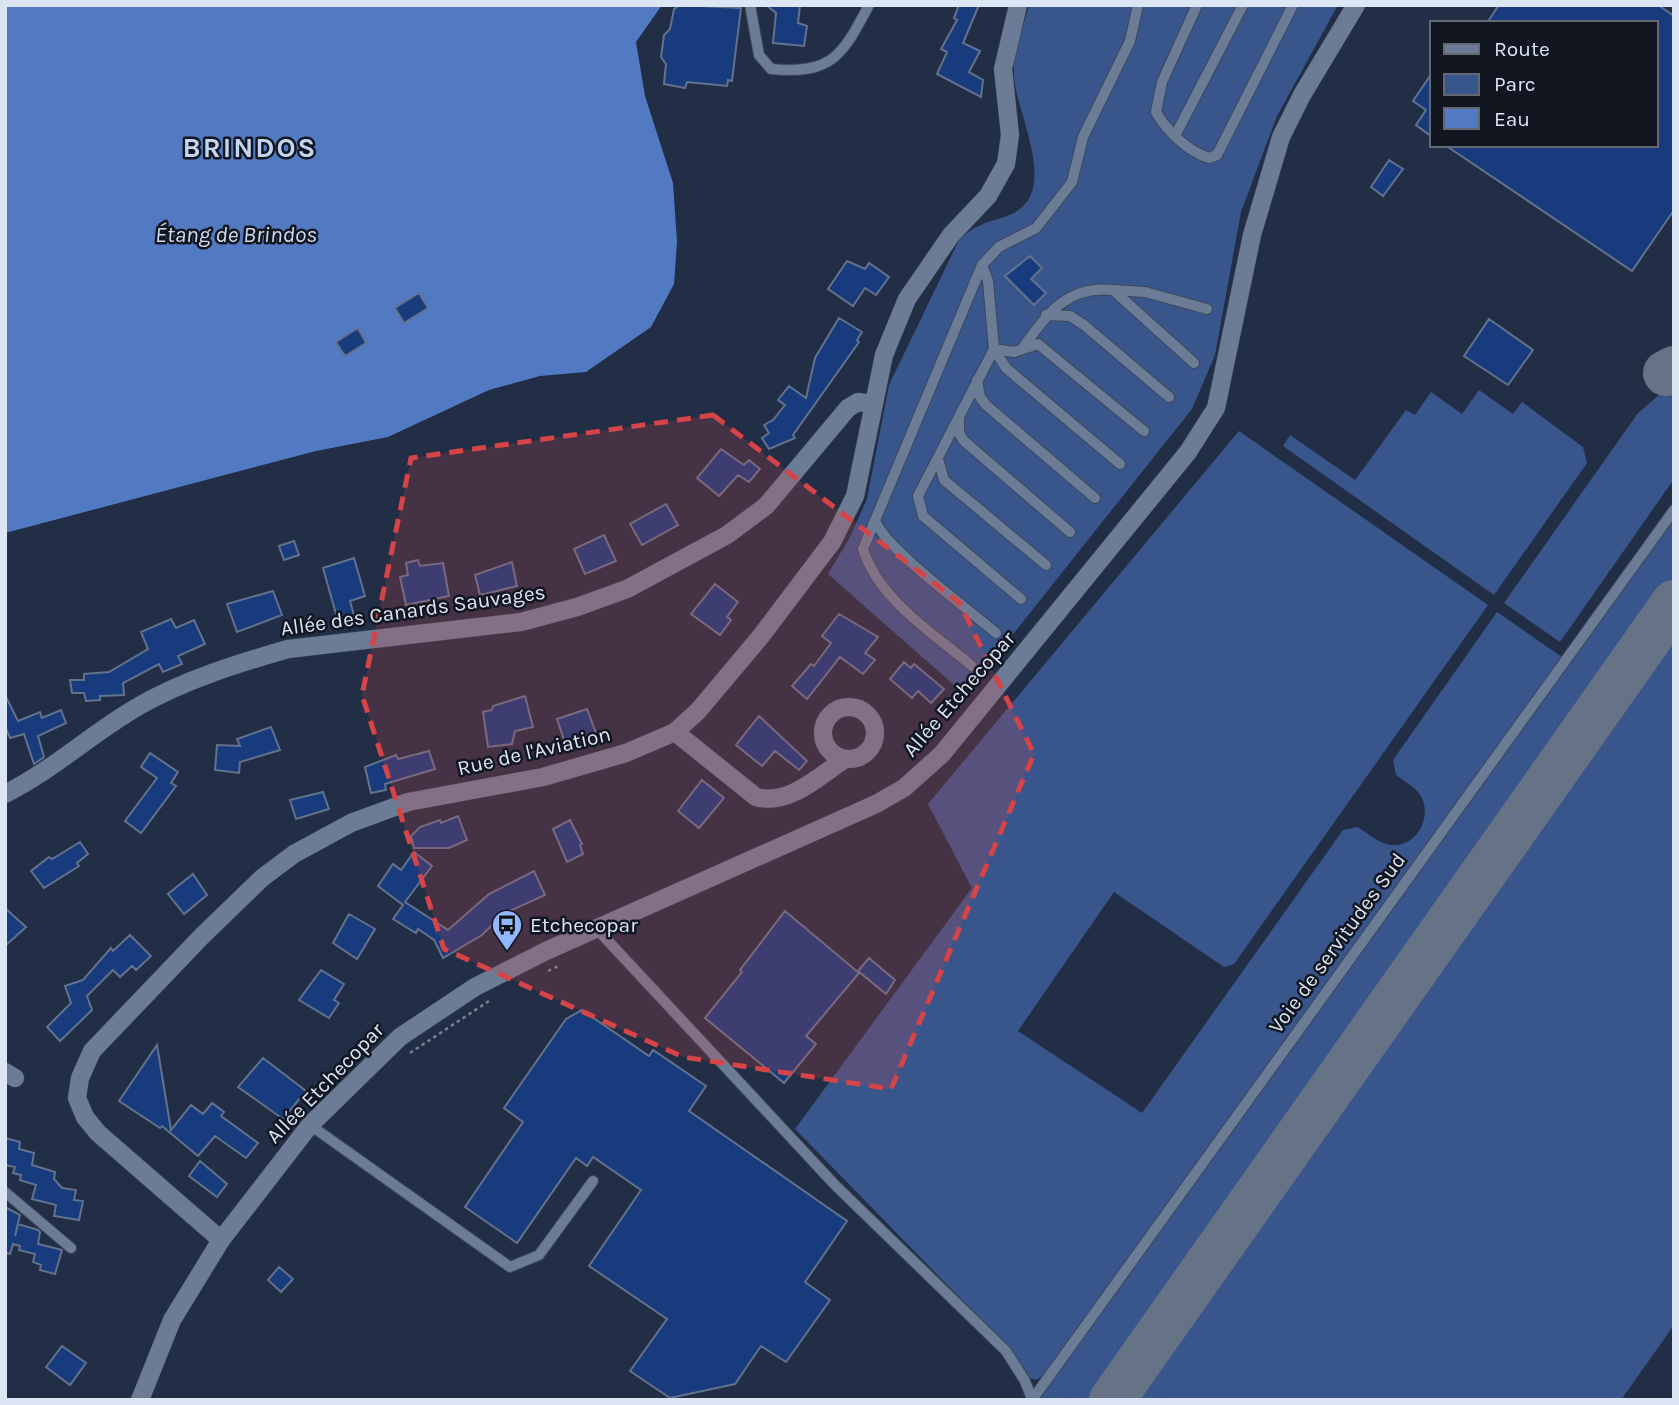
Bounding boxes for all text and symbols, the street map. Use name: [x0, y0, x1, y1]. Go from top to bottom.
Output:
legend: [1430, 21, 1658, 147]
text: Route: [1494, 37, 1550, 61]
text: Parc: [1494, 72, 1536, 96]
text: Eau: [1494, 107, 1530, 131]
district label: BRINDOS: [183, 131, 317, 164]
water label: Étang de Brindos: [155, 221, 317, 248]
street label: Allée des Canards Sauvages: [279, 580, 547, 640]
street label: Allée Etchecopar: [898, 626, 1020, 762]
street label: Rue de l'Aviation: [455, 722, 613, 780]
street label: Voie de servitudes Sud: [1264, 848, 1410, 1038]
bus stop icon: Etchecopar: [490, 908, 524, 952]
place label: Etchecopar: [530, 913, 638, 937]
street label: Allée Etchecopar: [261, 1018, 389, 1148]

